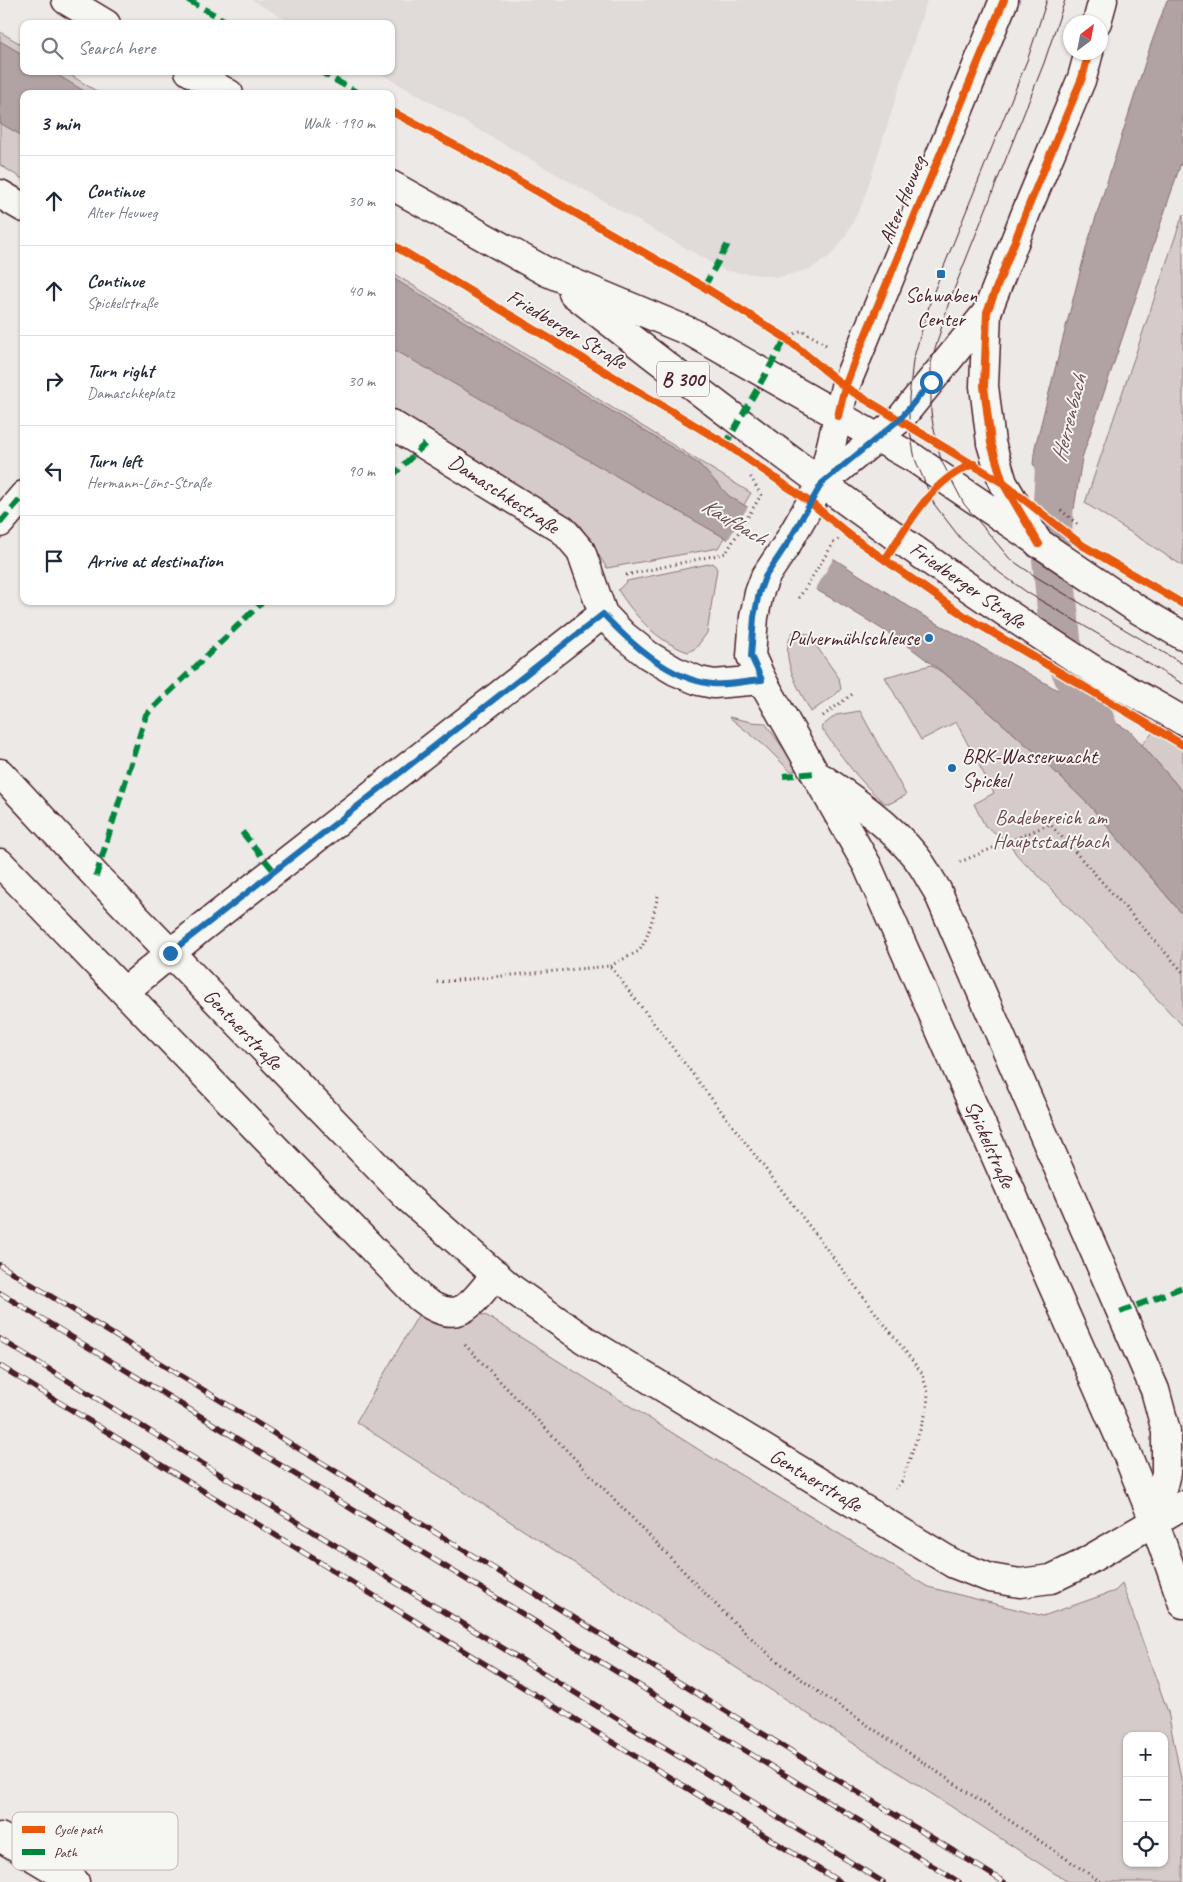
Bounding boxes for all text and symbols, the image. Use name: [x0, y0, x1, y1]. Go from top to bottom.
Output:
north arrow: [1063, 15, 1108, 60]
search box: [20, 20, 395, 75]
icon: search: [38, 34, 66, 62]
text: Search here: [78, 36, 155, 60]
text: 3 min: [40, 110, 80, 136]
text: Walk · 190 m: [303, 113, 375, 133]
street label: Alter Heuweg: [873, 151, 932, 248]
text: Continue: [87, 179, 144, 203]
icon: ahead: [40, 187, 68, 215]
text: 30 m: [348, 191, 375, 211]
text: Alter Heuweg: [87, 203, 157, 223]
marker: Schwaben Center: [935, 268, 947, 280]
text: Continue: [87, 269, 144, 293]
icon: ahead: [40, 277, 68, 305]
text: 40 m: [348, 281, 375, 301]
place label: Schwaben Center: [905, 282, 978, 332]
street label: Friedberger Straße: [502, 283, 633, 376]
text: Spickelstraße: [87, 293, 158, 313]
text: Turn right: [87, 359, 154, 383]
road number: B 300: [657, 362, 709, 396]
icon: right: [40, 367, 68, 395]
water label: Herrenbach: [1045, 370, 1094, 465]
text: 30 m: [348, 371, 375, 391]
route start: [920, 371, 943, 394]
text: Damaschkeplatz: [87, 383, 175, 403]
text: Turn left: [87, 449, 142, 473]
street label: Damaschkestraße: [444, 449, 566, 541]
icon: left: [40, 457, 68, 485]
text: 90 m: [348, 461, 375, 481]
text: Hermann-Löns-Straße: [87, 473, 211, 493]
water label: Kaufbach: [697, 492, 774, 553]
street label: Friedberger Straße: [905, 536, 1033, 636]
icon: arrive: [40, 547, 68, 575]
text: Arrive at destination: [87, 549, 223, 573]
place label: Pulvermühlschleuse: [788, 625, 920, 651]
marker: Pulvermühlschleuse: [923, 632, 935, 644]
place label: BRK-Wasserwacht Spickel: [962, 743, 1099, 793]
marker: BRK-Wasserwacht Spickel: [946, 762, 958, 774]
park label: Badebereich am Hauptstadtbach: [993, 804, 1110, 854]
route end: [159, 942, 182, 965]
street label: Gentnerstraße: [198, 983, 290, 1077]
street label: Spickelstraße: [959, 1096, 1022, 1194]
street label: Gentnerstraße: [765, 1442, 869, 1519]
map controls: [1123, 1732, 1168, 1867]
button: +: [1123, 1732, 1168, 1777]
button: −: [1123, 1777, 1168, 1822]
legend: [12, 1812, 178, 1870]
text: Cycle path: [54, 1821, 103, 1838]
button: locate: [1123, 1822, 1168, 1867]
text: Path: [54, 1844, 78, 1861]

